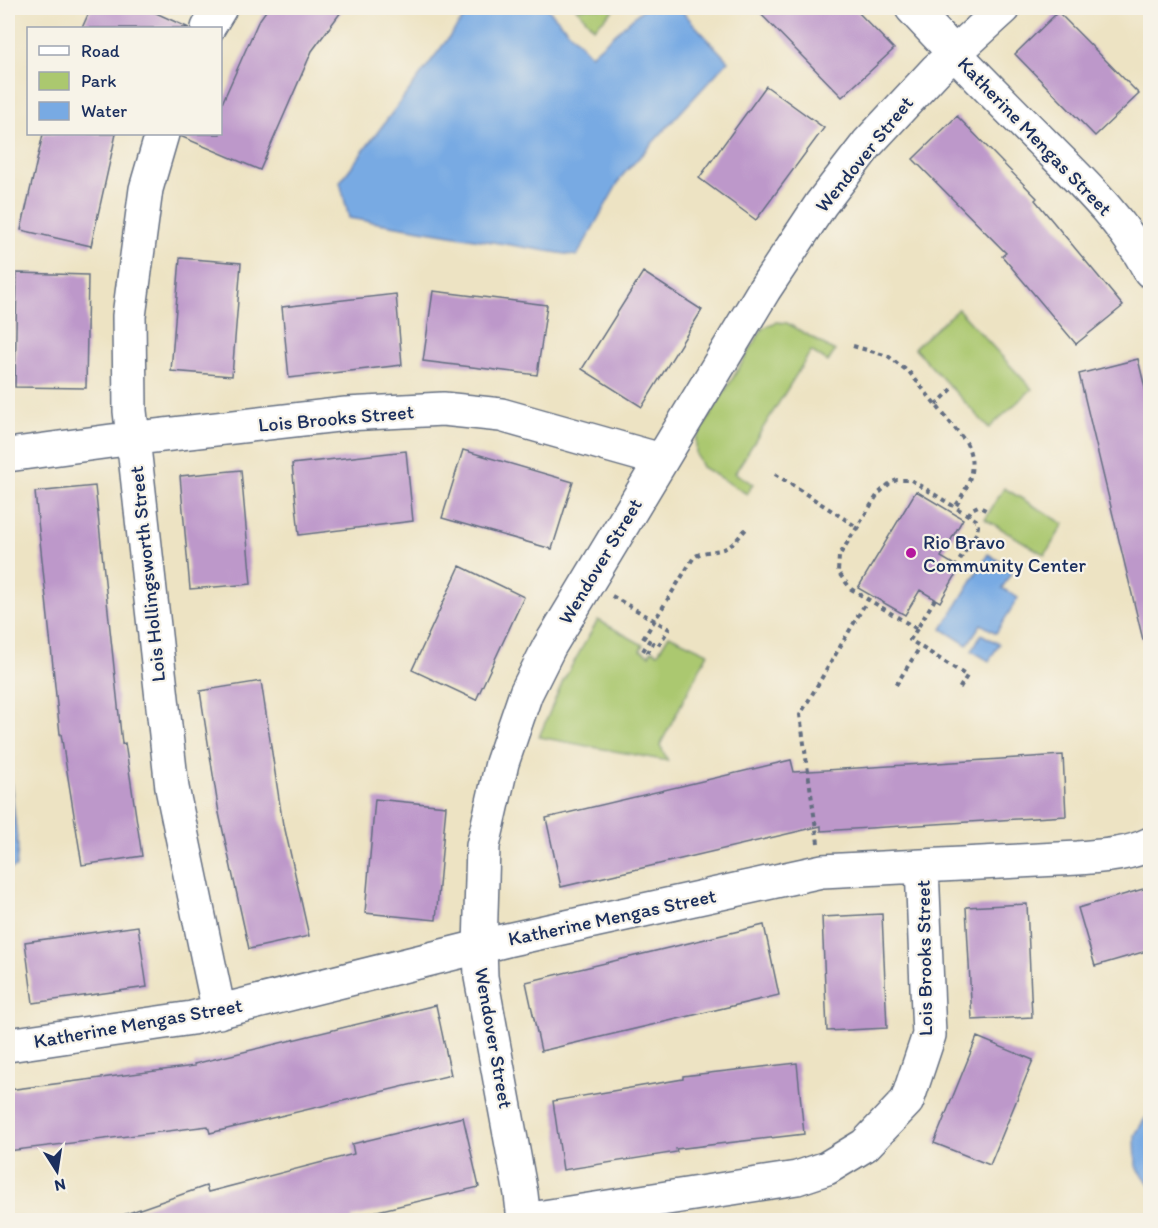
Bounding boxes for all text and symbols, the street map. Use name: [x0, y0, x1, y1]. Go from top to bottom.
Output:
legend: [27, 27, 222, 135]
text: Road: [81, 40, 120, 62]
street label: Katherine Mengas Street: [953, 51, 1117, 221]
text: Park: [81, 70, 116, 92]
street label: Wendover Street: [810, 91, 918, 217]
text: Water: [81, 100, 127, 122]
street label: Lois Brooks Street: [257, 399, 415, 437]
street label: Lois Hollingsworth Street: [124, 465, 170, 683]
street label: Wendover Street: [553, 494, 647, 628]
place label: Rio Bravo Community Center: [923, 530, 1087, 577]
marker: Rio Bravo Community Center: [904, 546, 918, 560]
street label: Lois Brooks Street: [911, 880, 937, 1036]
street label: Katherine Mengas Street: [506, 883, 718, 951]
street label: Wendover Street: [470, 966, 518, 1110]
street label: Katherine Mengas Street: [32, 993, 244, 1053]
north arrow: [27, 1141, 87, 1201]
text: N: [53, 1175, 67, 1196]

